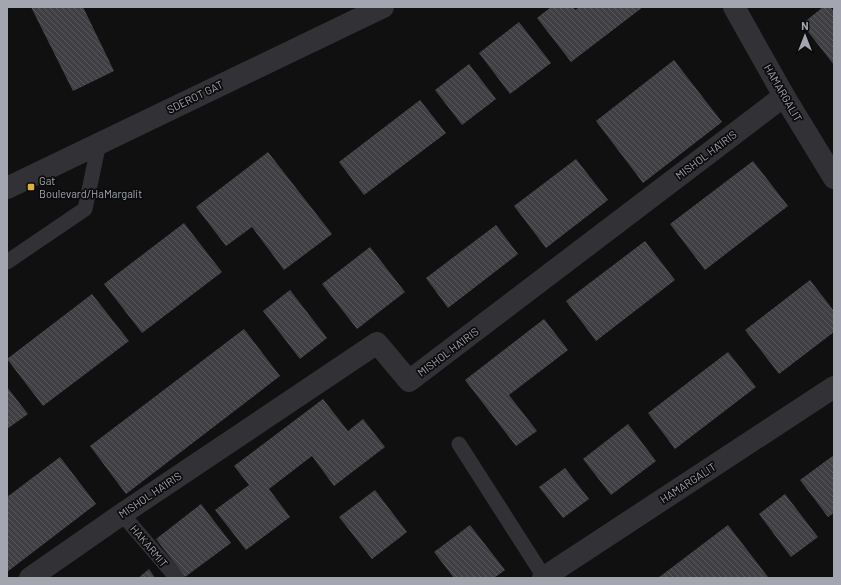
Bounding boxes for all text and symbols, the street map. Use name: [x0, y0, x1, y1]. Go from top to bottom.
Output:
north arrow: [785, 16, 825, 56]
text: N: [801, 19, 809, 32]
street label: HAMARGALIT: [762, 62, 805, 124]
street label: SDEROT GAT: [165, 77, 225, 116]
street label: MISHOL HA'IRIS: [673, 127, 739, 182]
place label: Gat Boulevard/HaMargalit: [39, 174, 142, 200]
marker: Gat Boulevard/HaMargalit: [26, 182, 36, 192]
street label: MISHOL HA'IRIS: [415, 324, 481, 379]
street label: HAMARGALIT: [657, 460, 718, 505]
street label: MISHOL HA'IRIS: [116, 469, 184, 520]
street label: HAKARMIT: [128, 522, 171, 570]

